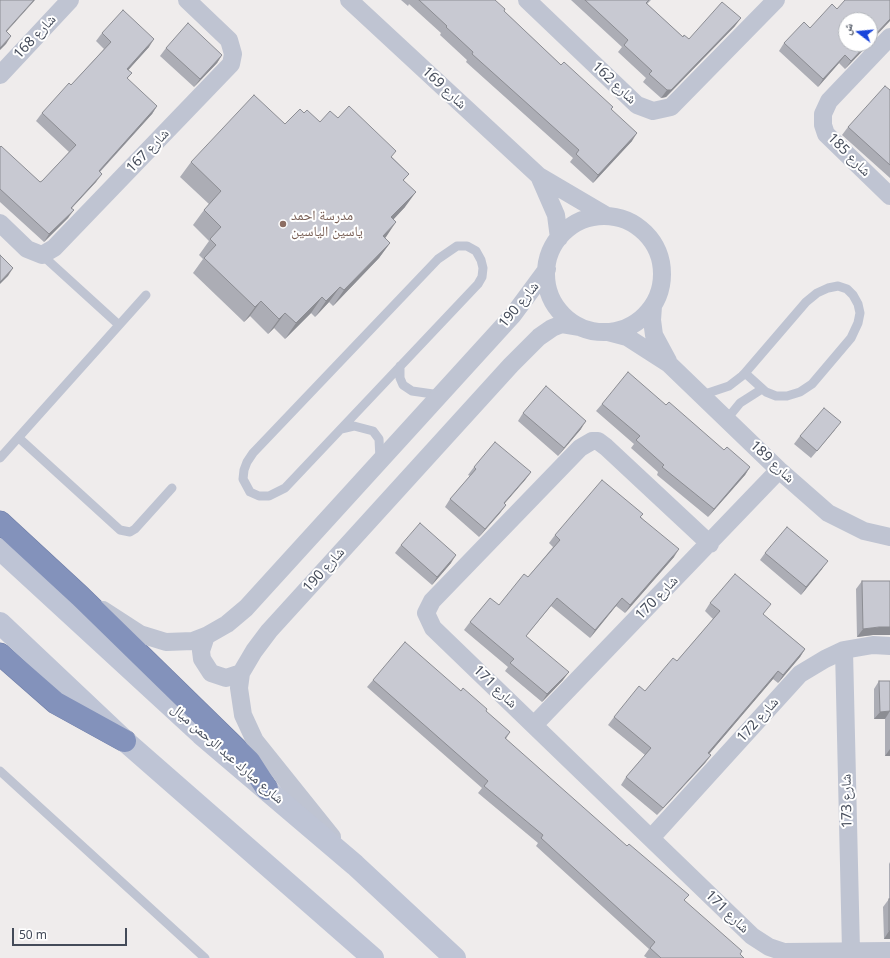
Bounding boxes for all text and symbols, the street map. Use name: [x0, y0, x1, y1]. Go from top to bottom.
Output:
street label: شارع 168: [10, 11, 60, 63]
north arrow: [838, 12, 878, 52]
text: ش: [838, 21, 856, 37]
street label: شارع 162: [588, 58, 640, 108]
street label: شارع 169: [418, 63, 470, 113]
street label: شارع 167: [123, 126, 173, 176]
street label: شارع 185: [824, 130, 874, 180]
place label: مدرسة احمد ياسين الياسين: [291, 208, 363, 240]
marker: مدرسة احمد ياسين الياسين: [278, 219, 288, 229]
street label: شارع 190: [495, 279, 543, 331]
street label: شارع 189: [746, 437, 798, 487]
street label: شارع 190: [300, 544, 348, 596]
street label: شارع 170: [632, 573, 682, 623]
street label: شارع 171: [470, 662, 520, 712]
street label: شارع 172: [734, 694, 782, 746]
street label: شارع مبارك عبد الرحمن ميال: [167, 700, 287, 808]
street label: شارع 173: [838, 774, 856, 828]
street label: شارع 171: [702, 887, 752, 937]
scale bar: [14, 920, 129, 946]
text: 50 m: [19, 926, 47, 943]

